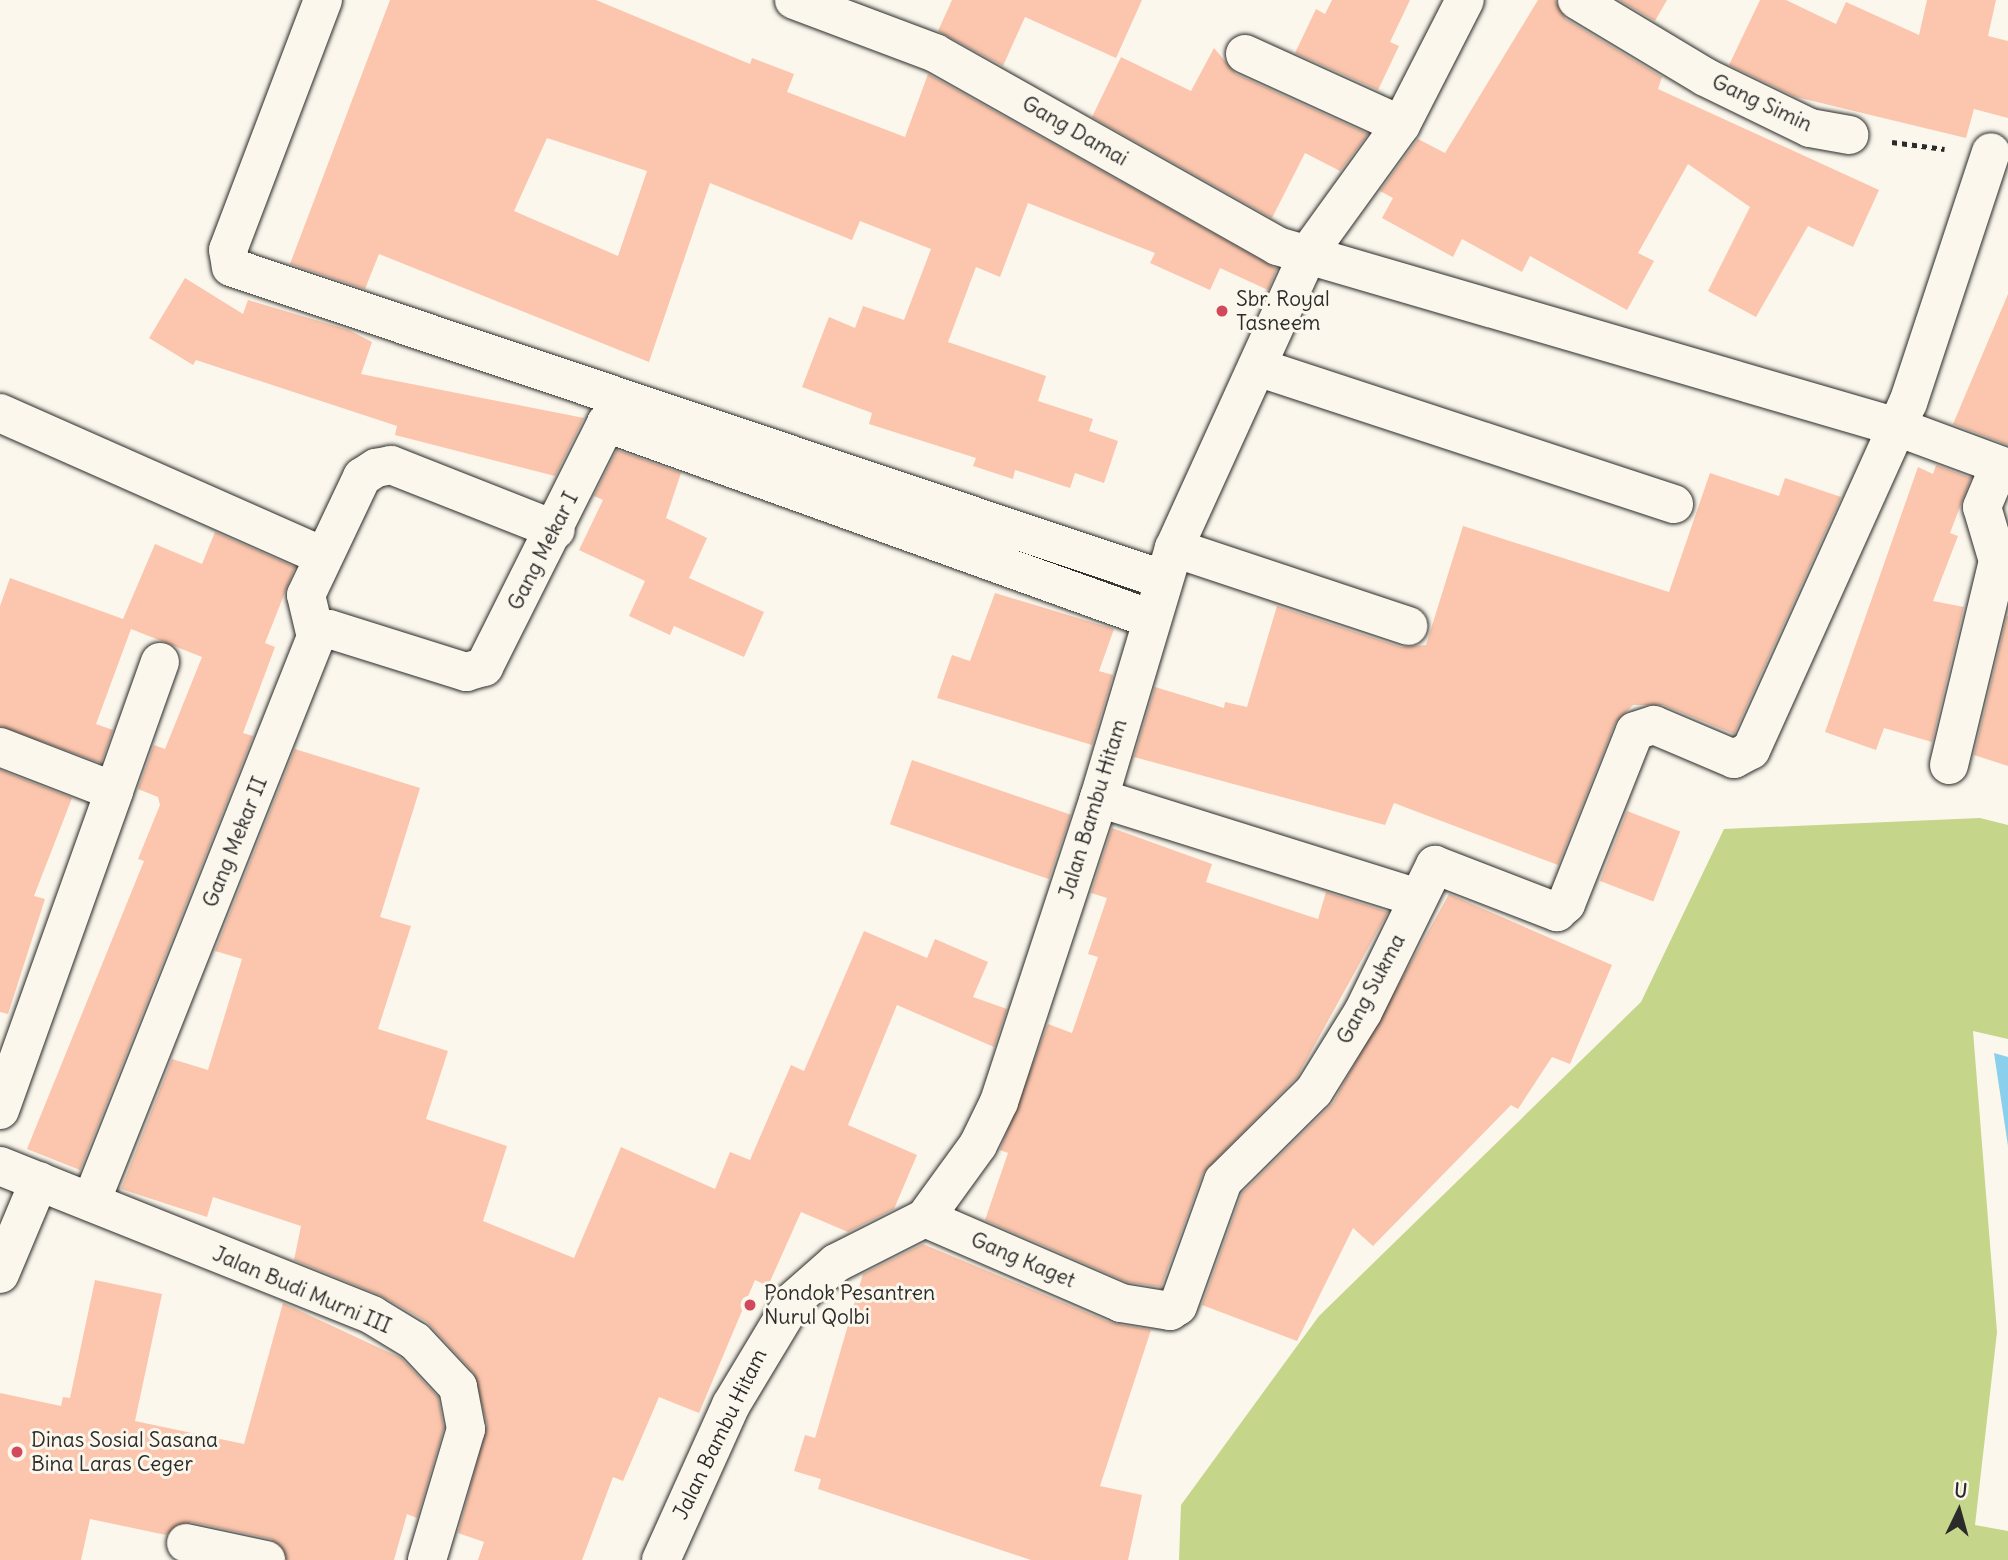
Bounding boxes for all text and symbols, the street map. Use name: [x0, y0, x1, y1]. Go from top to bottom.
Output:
street label: Gang Simin: [1708, 69, 1816, 137]
street label: Gang Damai: [1018, 91, 1132, 171]
place label: Sbr. Royal Tasneem: [1236, 286, 1330, 336]
marker: Sbr. Royal Tasneem: [1214, 303, 1230, 319]
street label: Gang Mekar I: [502, 488, 584, 614]
street label: Jalan Bambu Hitam: [1054, 716, 1132, 902]
street label: Gang Mekar II: [197, 773, 273, 911]
street label: Gang Sukma: [1331, 930, 1411, 1048]
street label: Gang Kaget: [967, 1227, 1079, 1293]
street label: Jalan Budi Murni III: [209, 1241, 395, 1339]
place label: Pondok Pesantren Nurul Qolbi: [764, 1280, 935, 1330]
marker: Pondok Pesantren Nurul Qolbi: [742, 1297, 758, 1313]
street label: Jalan Bambu Hitam: [668, 1345, 772, 1523]
place label: Dinas Sosial Sasana Bina Laras Ceger: [31, 1427, 218, 1477]
marker: Dinas Sosial Sasana Bina Laras Ceger: [9, 1444, 25, 1460]
north arrow: [1924, 1476, 1994, 1546]
text: U: [1953, 1478, 1968, 1503]

